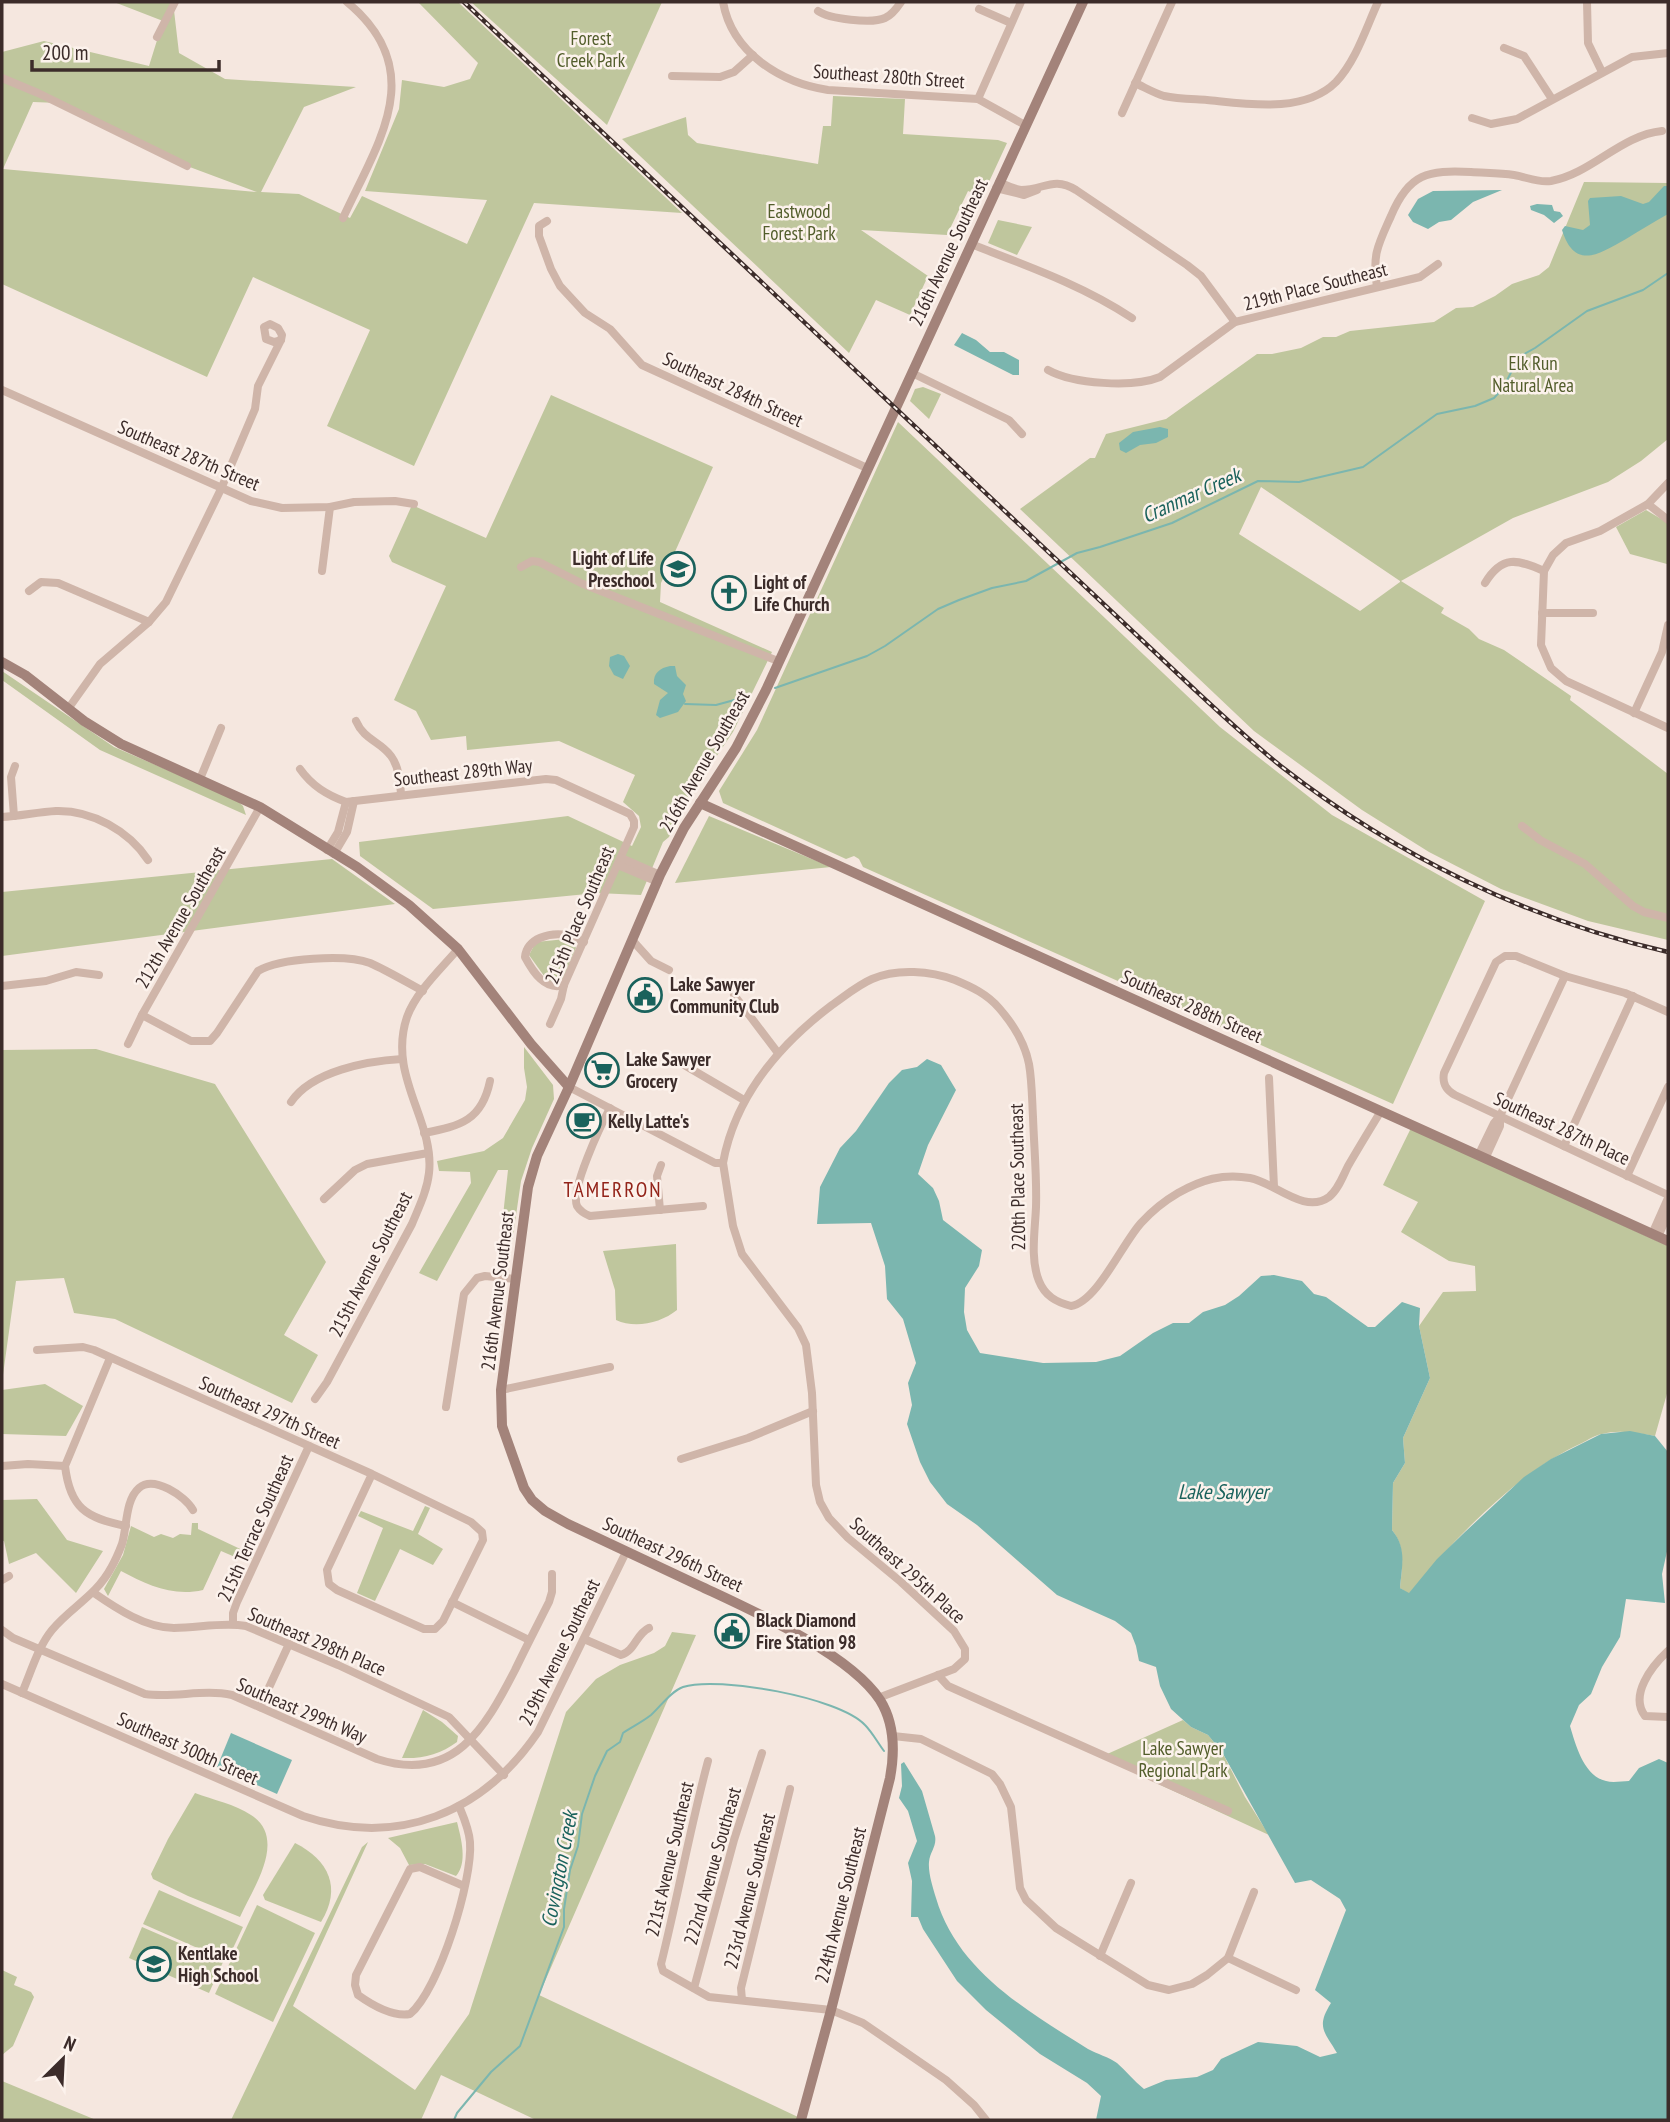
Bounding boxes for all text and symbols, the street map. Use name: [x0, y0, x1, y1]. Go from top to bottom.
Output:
park label: Forest Creek Park: [557, 26, 626, 72]
scale bar: [32, 28, 219, 72]
text: 200 m: [42, 39, 88, 66]
street label: Southeast 280th Street: [812, 59, 966, 93]
street label: 216th Avenue Southeast: [903, 174, 993, 330]
park label: Eastwood Forest Park: [762, 199, 836, 245]
street label: 219th Place Southeast: [1241, 256, 1390, 315]
street label: Southeast 284th Street: [659, 346, 808, 432]
park label: Elk Run Natural Area: [1492, 351, 1574, 397]
street label: Southeast 287th Street: [114, 414, 264, 496]
water label: Cranmar Creek: [1137, 460, 1247, 529]
place label: Light of Life Preschool: [573, 546, 654, 592]
school or university icon: Light of Life Preschool: [659, 550, 697, 588]
place label: Light of Life Church: [754, 570, 830, 616]
church icon: Light of Life Church: [710, 574, 748, 612]
street label: 216th Avenue Southeast: [654, 685, 755, 836]
street label: Southeast 289th Way: [393, 753, 534, 791]
street label: 212th Avenue Southeast: [130, 841, 231, 992]
street label: 215th Place Southeast: [539, 842, 619, 988]
street label: Southeast 288th Street: [1118, 964, 1267, 1048]
place label: Lake Sawyer Community Club: [670, 972, 779, 1018]
public building icon: Lake Sawyer Community Club: [626, 976, 664, 1014]
place label: Lake Sawyer Grocery: [626, 1047, 711, 1093]
supermarket icon: Lake Sawyer Grocery: [583, 1051, 621, 1089]
street label: Southeast 287th Place: [1490, 1086, 1634, 1170]
cafe icon: Kelly Latte's: [565, 1102, 603, 1140]
street label: 220th Place Southeast: [1004, 1102, 1030, 1251]
place label: Kelly Latte's: [608, 1109, 689, 1133]
district label: TAMERRON: [564, 1176, 662, 1203]
street label: 215th Avenue Southeast: [323, 1187, 417, 1341]
street label: 216th Avenue Southeast: [475, 1209, 519, 1372]
street label: Southeast 297th Street: [196, 1370, 345, 1454]
street label: 215th Terrace Southeast: [212, 1450, 299, 1605]
water label: Lake Sawyer: [1178, 1478, 1271, 1505]
street label: Southeast 296th Street: [599, 1511, 748, 1597]
street label: Southeast 295th Place: [845, 1512, 971, 1628]
street label: 219th Avenue Southeast: [513, 1574, 605, 1729]
street label: Southeast 298th Place: [244, 1601, 390, 1681]
place label: Black Diamond Fire Station 98: [756, 1608, 856, 1654]
public building icon: Black Diamond Fire Station 98: [713, 1612, 751, 1650]
street label: Southeast 299th Way: [233, 1672, 372, 1749]
street label: Southeast 300th Street: [114, 1706, 263, 1790]
park label: Lake Sawyer Regional Park: [1138, 1736, 1228, 1782]
street label: 221st Avenue Southeast: [640, 1779, 699, 1939]
street label: 222nd Avenue Southeast: [678, 1784, 746, 1948]
water label: Covington Creek: [535, 1806, 584, 1929]
street label: 223rd Avenue Southeast: [718, 1810, 780, 1972]
street label: 224th Avenue Southeast: [809, 1824, 871, 1986]
place label: Kentlake High School: [178, 1941, 259, 1987]
school or university icon: Kentlake High School: [135, 1945, 173, 1983]
north arrow: [28, 2024, 98, 2094]
text: N: [60, 2030, 79, 2057]

